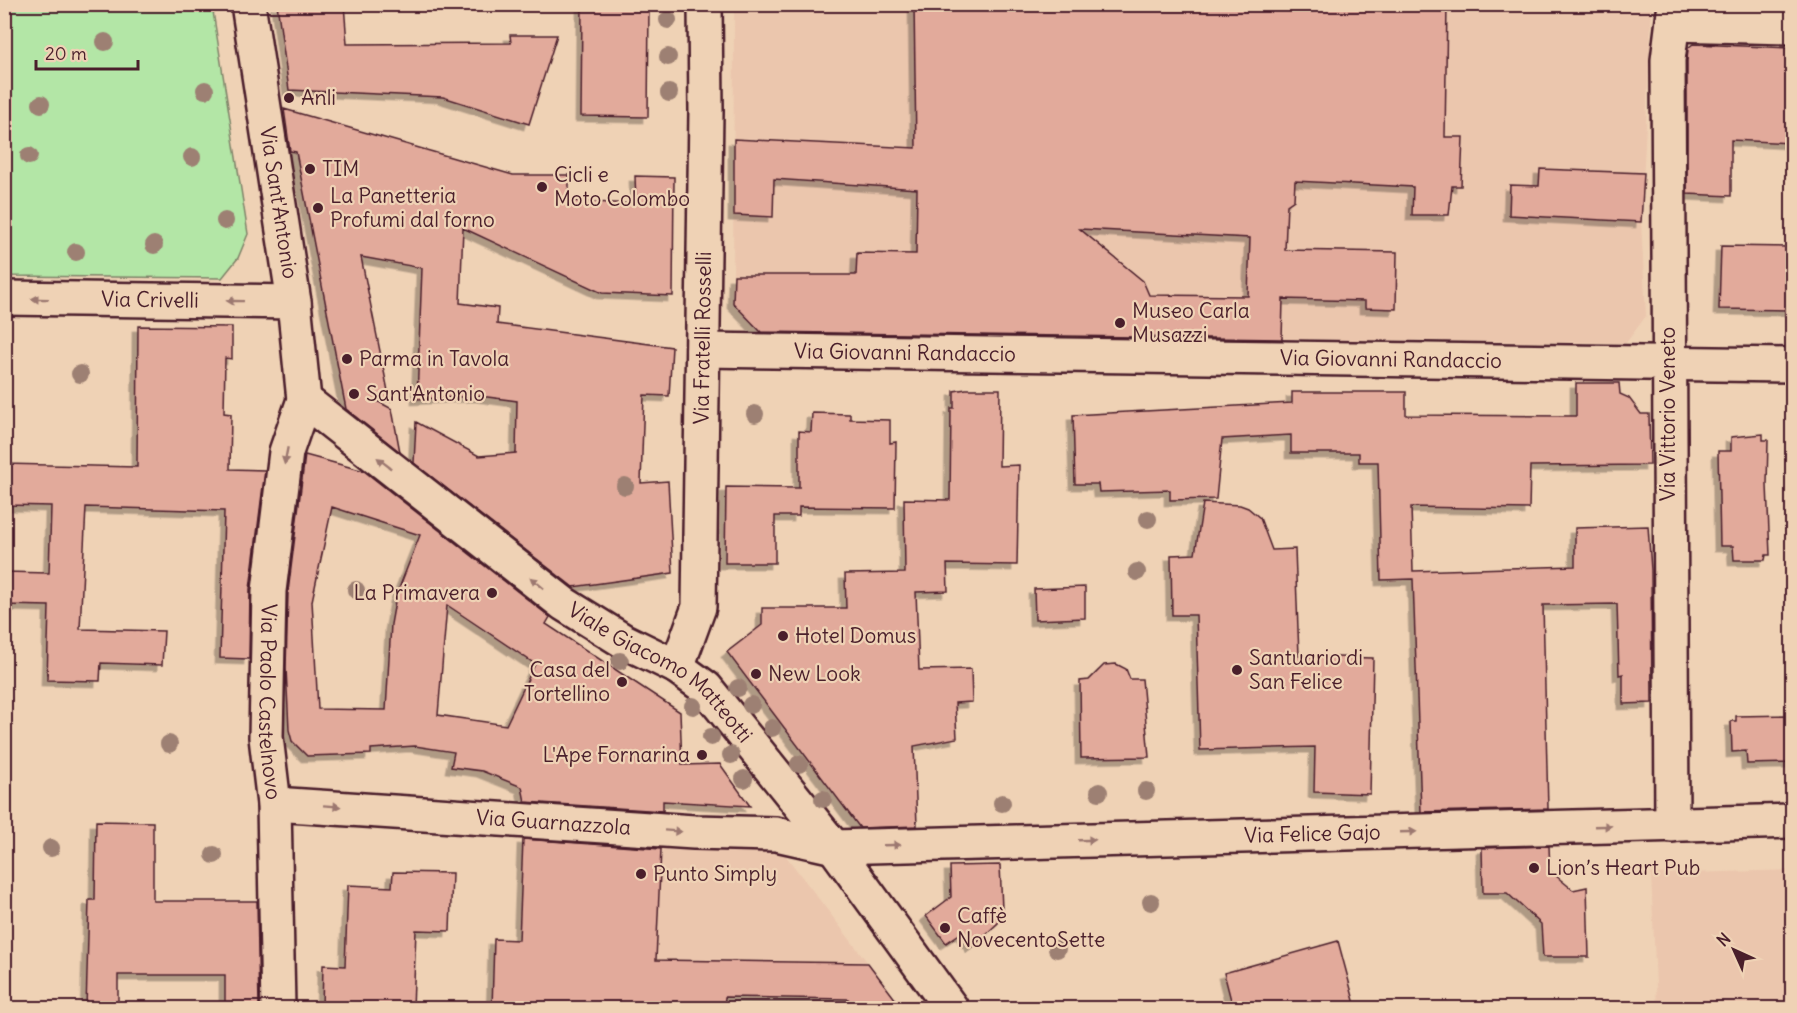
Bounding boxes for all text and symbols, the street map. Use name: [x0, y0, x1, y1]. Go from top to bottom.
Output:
scale bar: [36, 33, 138, 71]
text: 20 m: [45, 42, 87, 65]
place label: Anli: [301, 84, 336, 111]
marker: Anli: [282, 91, 296, 105]
street label: Via Sant'Antonio: [254, 124, 304, 281]
place label: TIM: [322, 155, 359, 182]
place label: Cicli e Moto Colombo: [554, 161, 690, 212]
marker: TIM: [303, 162, 317, 176]
marker: Cicli e Moto Colombo: [535, 180, 549, 194]
place label: La Panetteria Profumi dal forno: [330, 182, 495, 233]
marker: La Panetteria Profumi dal forno: [311, 201, 325, 215]
street label: Via Fratelli Rosselli: [688, 251, 717, 425]
street label: Via Crivelli: [101, 285, 199, 314]
one-way arrow: [31, 294, 50, 304]
one-way arrow: [226, 296, 245, 305]
place label: Museo Carla Musazzi: [1132, 297, 1250, 348]
marker: Museo Carla Musazzi: [1113, 316, 1127, 330]
street label: Via Vittorio Veneto: [1654, 327, 1681, 501]
street label: Via Giovanni Randaccio: [794, 337, 1016, 367]
street label: Via Giovanni Randaccio: [1280, 344, 1502, 374]
place label: Parma in Tavola: [359, 345, 509, 372]
marker: Parma in Tavola: [340, 352, 354, 366]
place label: Sant'Antonio: [366, 380, 485, 407]
marker: Sant'Antonio: [347, 387, 361, 401]
one-way arrow: [281, 446, 290, 465]
one-way arrow: [376, 457, 391, 469]
one-way arrow: [529, 576, 545, 589]
place label: La Primavera: [354, 579, 480, 606]
marker: La Primavera: [485, 586, 499, 600]
street label: Viale Giacomo Matteotti: [563, 596, 759, 748]
street label: Via Paolo Castelnovo: [253, 603, 287, 801]
place label: Hotel Domus: [795, 622, 916, 649]
marker: Hotel Domus: [776, 629, 790, 643]
place label: Santuario di San Felice: [1249, 644, 1363, 695]
place label: Casa del Tortellino: [524, 656, 610, 707]
place label: New Look: [768, 660, 861, 687]
marker: Santuario di San Felice: [1230, 663, 1244, 677]
marker: New Look: [749, 667, 763, 681]
marker: Casa del Tortellino: [615, 675, 629, 689]
place label: L'Ape Fornarina: [542, 741, 690, 768]
marker: L'Ape Fornarina: [695, 748, 709, 762]
one-way arrow: [323, 802, 342, 811]
street label: Via Guarnazzola: [475, 803, 632, 841]
street label: Via Felice Gajo: [1244, 818, 1381, 849]
one-way arrow: [1593, 822, 1612, 831]
one-way arrow: [664, 826, 683, 835]
one-way arrow: [1398, 827, 1417, 836]
one-way arrow: [1078, 835, 1097, 845]
one-way arrow: [883, 840, 902, 850]
place label: Lion’s Heart Pub: [1546, 854, 1700, 881]
place label: Punto Simply: [653, 860, 777, 887]
marker: Lion’s Heart Pub: [1527, 861, 1541, 875]
marker: Punto Simply: [634, 867, 648, 881]
place label: Caffè NovecentoSette: [957, 902, 1105, 953]
north arrow: [1704, 920, 1764, 980]
marker: Caffè NovecentoSette: [938, 921, 952, 935]
text: N: [1712, 928, 1734, 950]

